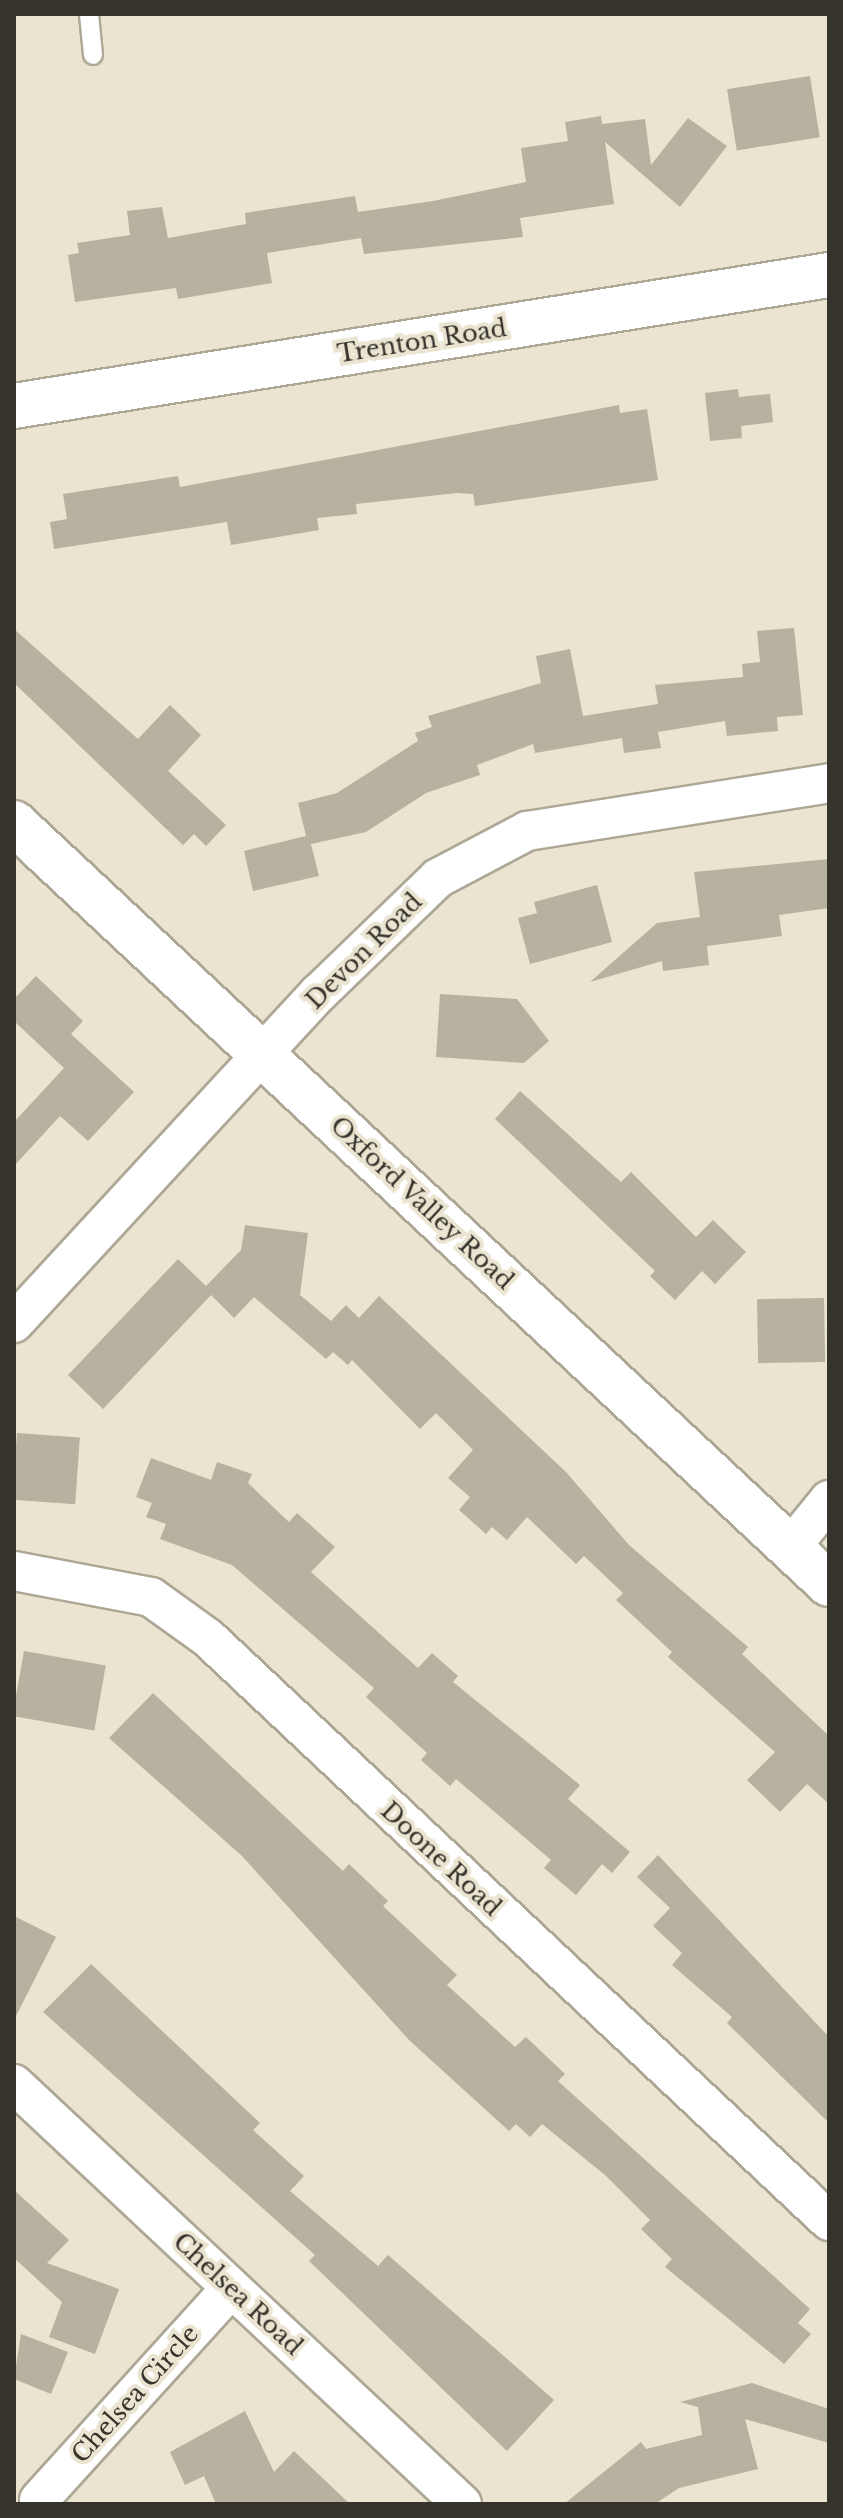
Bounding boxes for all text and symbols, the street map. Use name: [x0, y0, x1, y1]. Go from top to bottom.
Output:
street label: Trenton Road: [335, 313, 509, 369]
street label: Devon Road: [300, 887, 428, 1015]
street label: Oxford Valley Road: [324, 1110, 520, 1296]
street label: Doone Road: [375, 1796, 507, 1922]
street label: Chelsea Road: [167, 2227, 309, 2361]
street label: Chelsea Circle: [66, 2319, 204, 2469]

